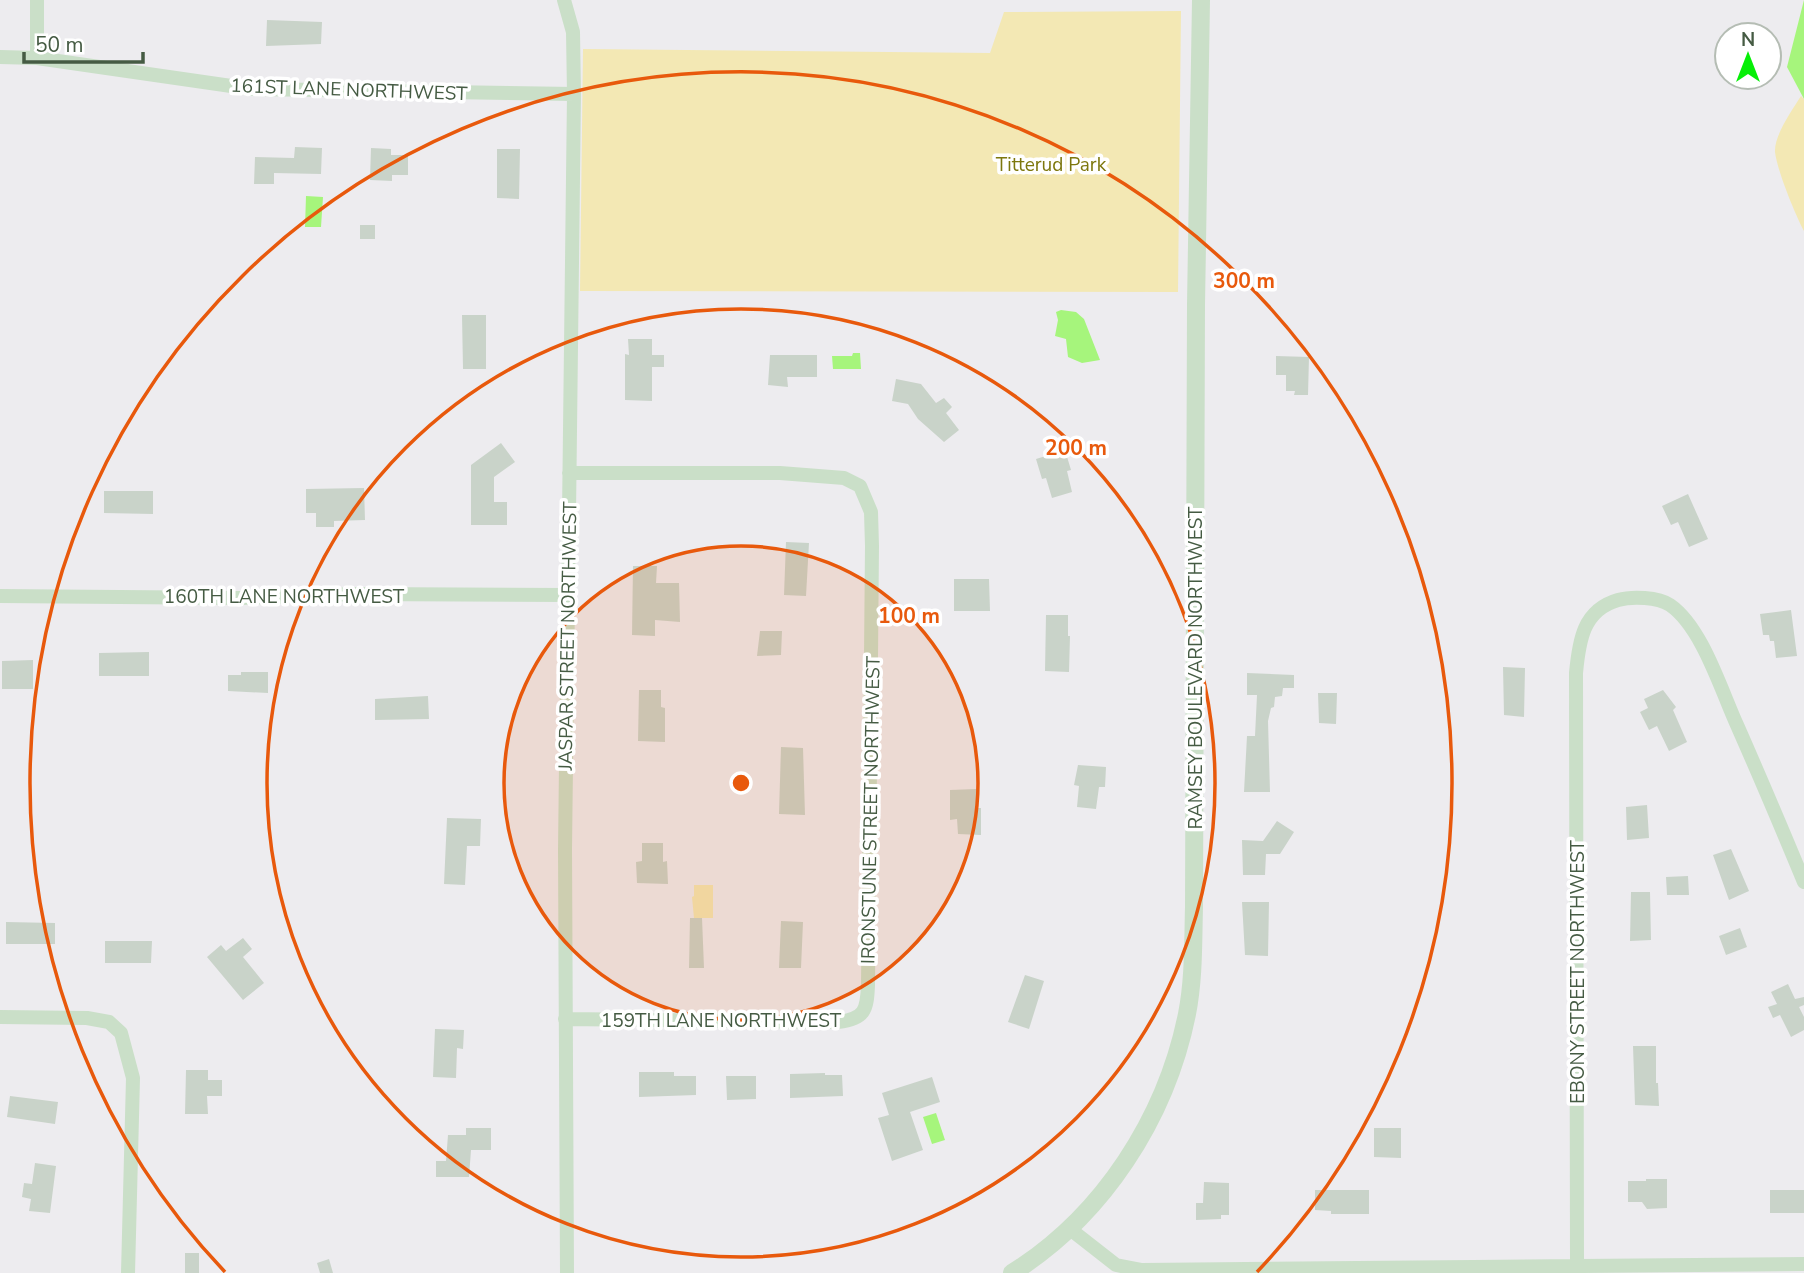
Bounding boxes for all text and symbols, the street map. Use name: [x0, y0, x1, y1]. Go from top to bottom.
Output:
scale bar: [24, 21, 144, 65]
north arrow: [1713, 21, 1783, 91]
text: N: [1741, 27, 1755, 53]
text: 50 m: [35, 31, 84, 59]
street label: 161ST LANE NORTHWEST: [230, 73, 469, 107]
park label: Titterud Park: [996, 152, 1107, 178]
text: 300 m: [1213, 267, 1275, 295]
text: 200 m: [1045, 434, 1107, 462]
street label: JASPAR STREET NORTHWEST: [553, 501, 583, 772]
street label: RAMSEY BOULEVARD NORTHWEST: [1183, 506, 1209, 830]
street label: 160TH LANE NORTHWEST: [164, 584, 405, 610]
text: 100 m: [878, 602, 940, 630]
street label: IRONSTUNE STREET NORTHWEST: [855, 655, 887, 964]
centre of rings: [729, 771, 753, 795]
street label: EBONY STREET NORTHWEST: [1565, 839, 1591, 1104]
street label: 159TH LANE NORTHWEST: [601, 1008, 842, 1034]

